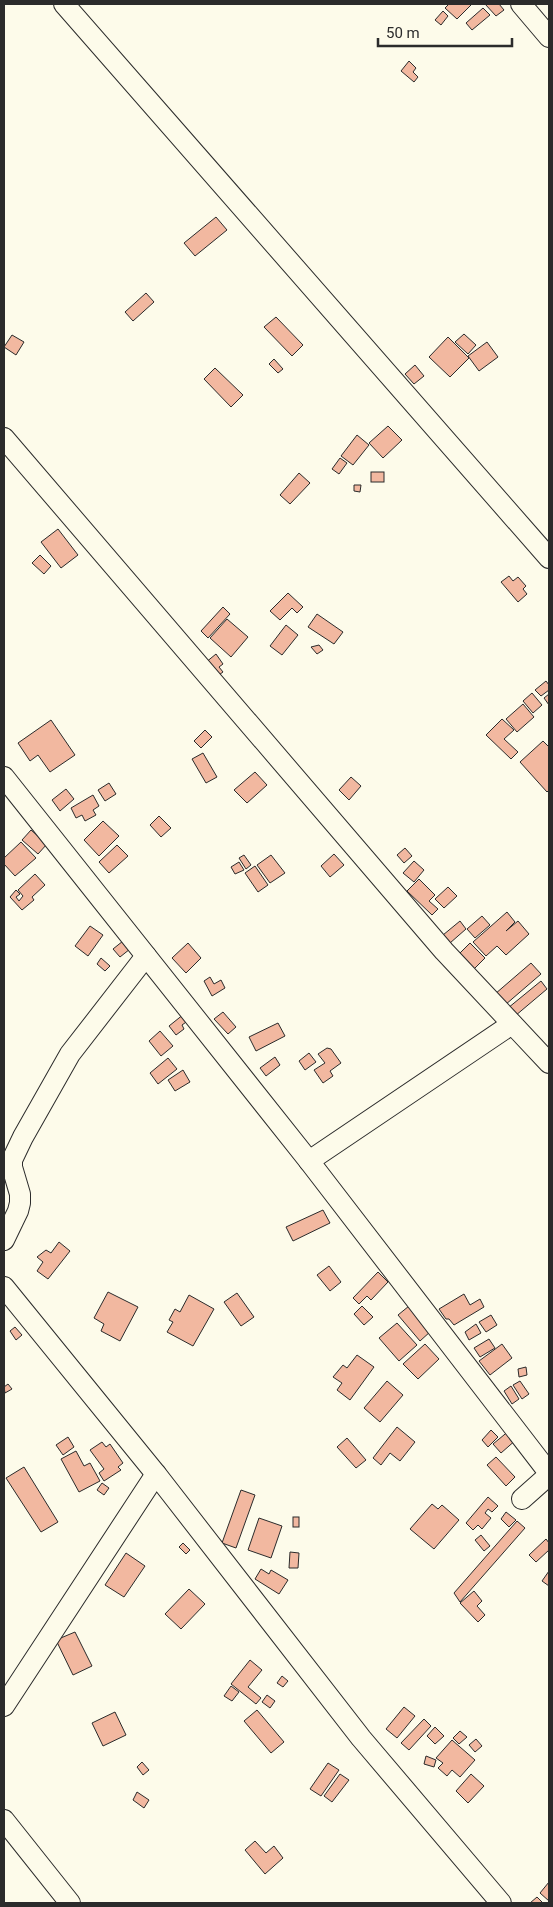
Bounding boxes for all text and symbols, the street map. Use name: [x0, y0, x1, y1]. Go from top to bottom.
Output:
scale bar: [378, 15, 512, 47]
text: 50 m: [386, 24, 420, 42]

